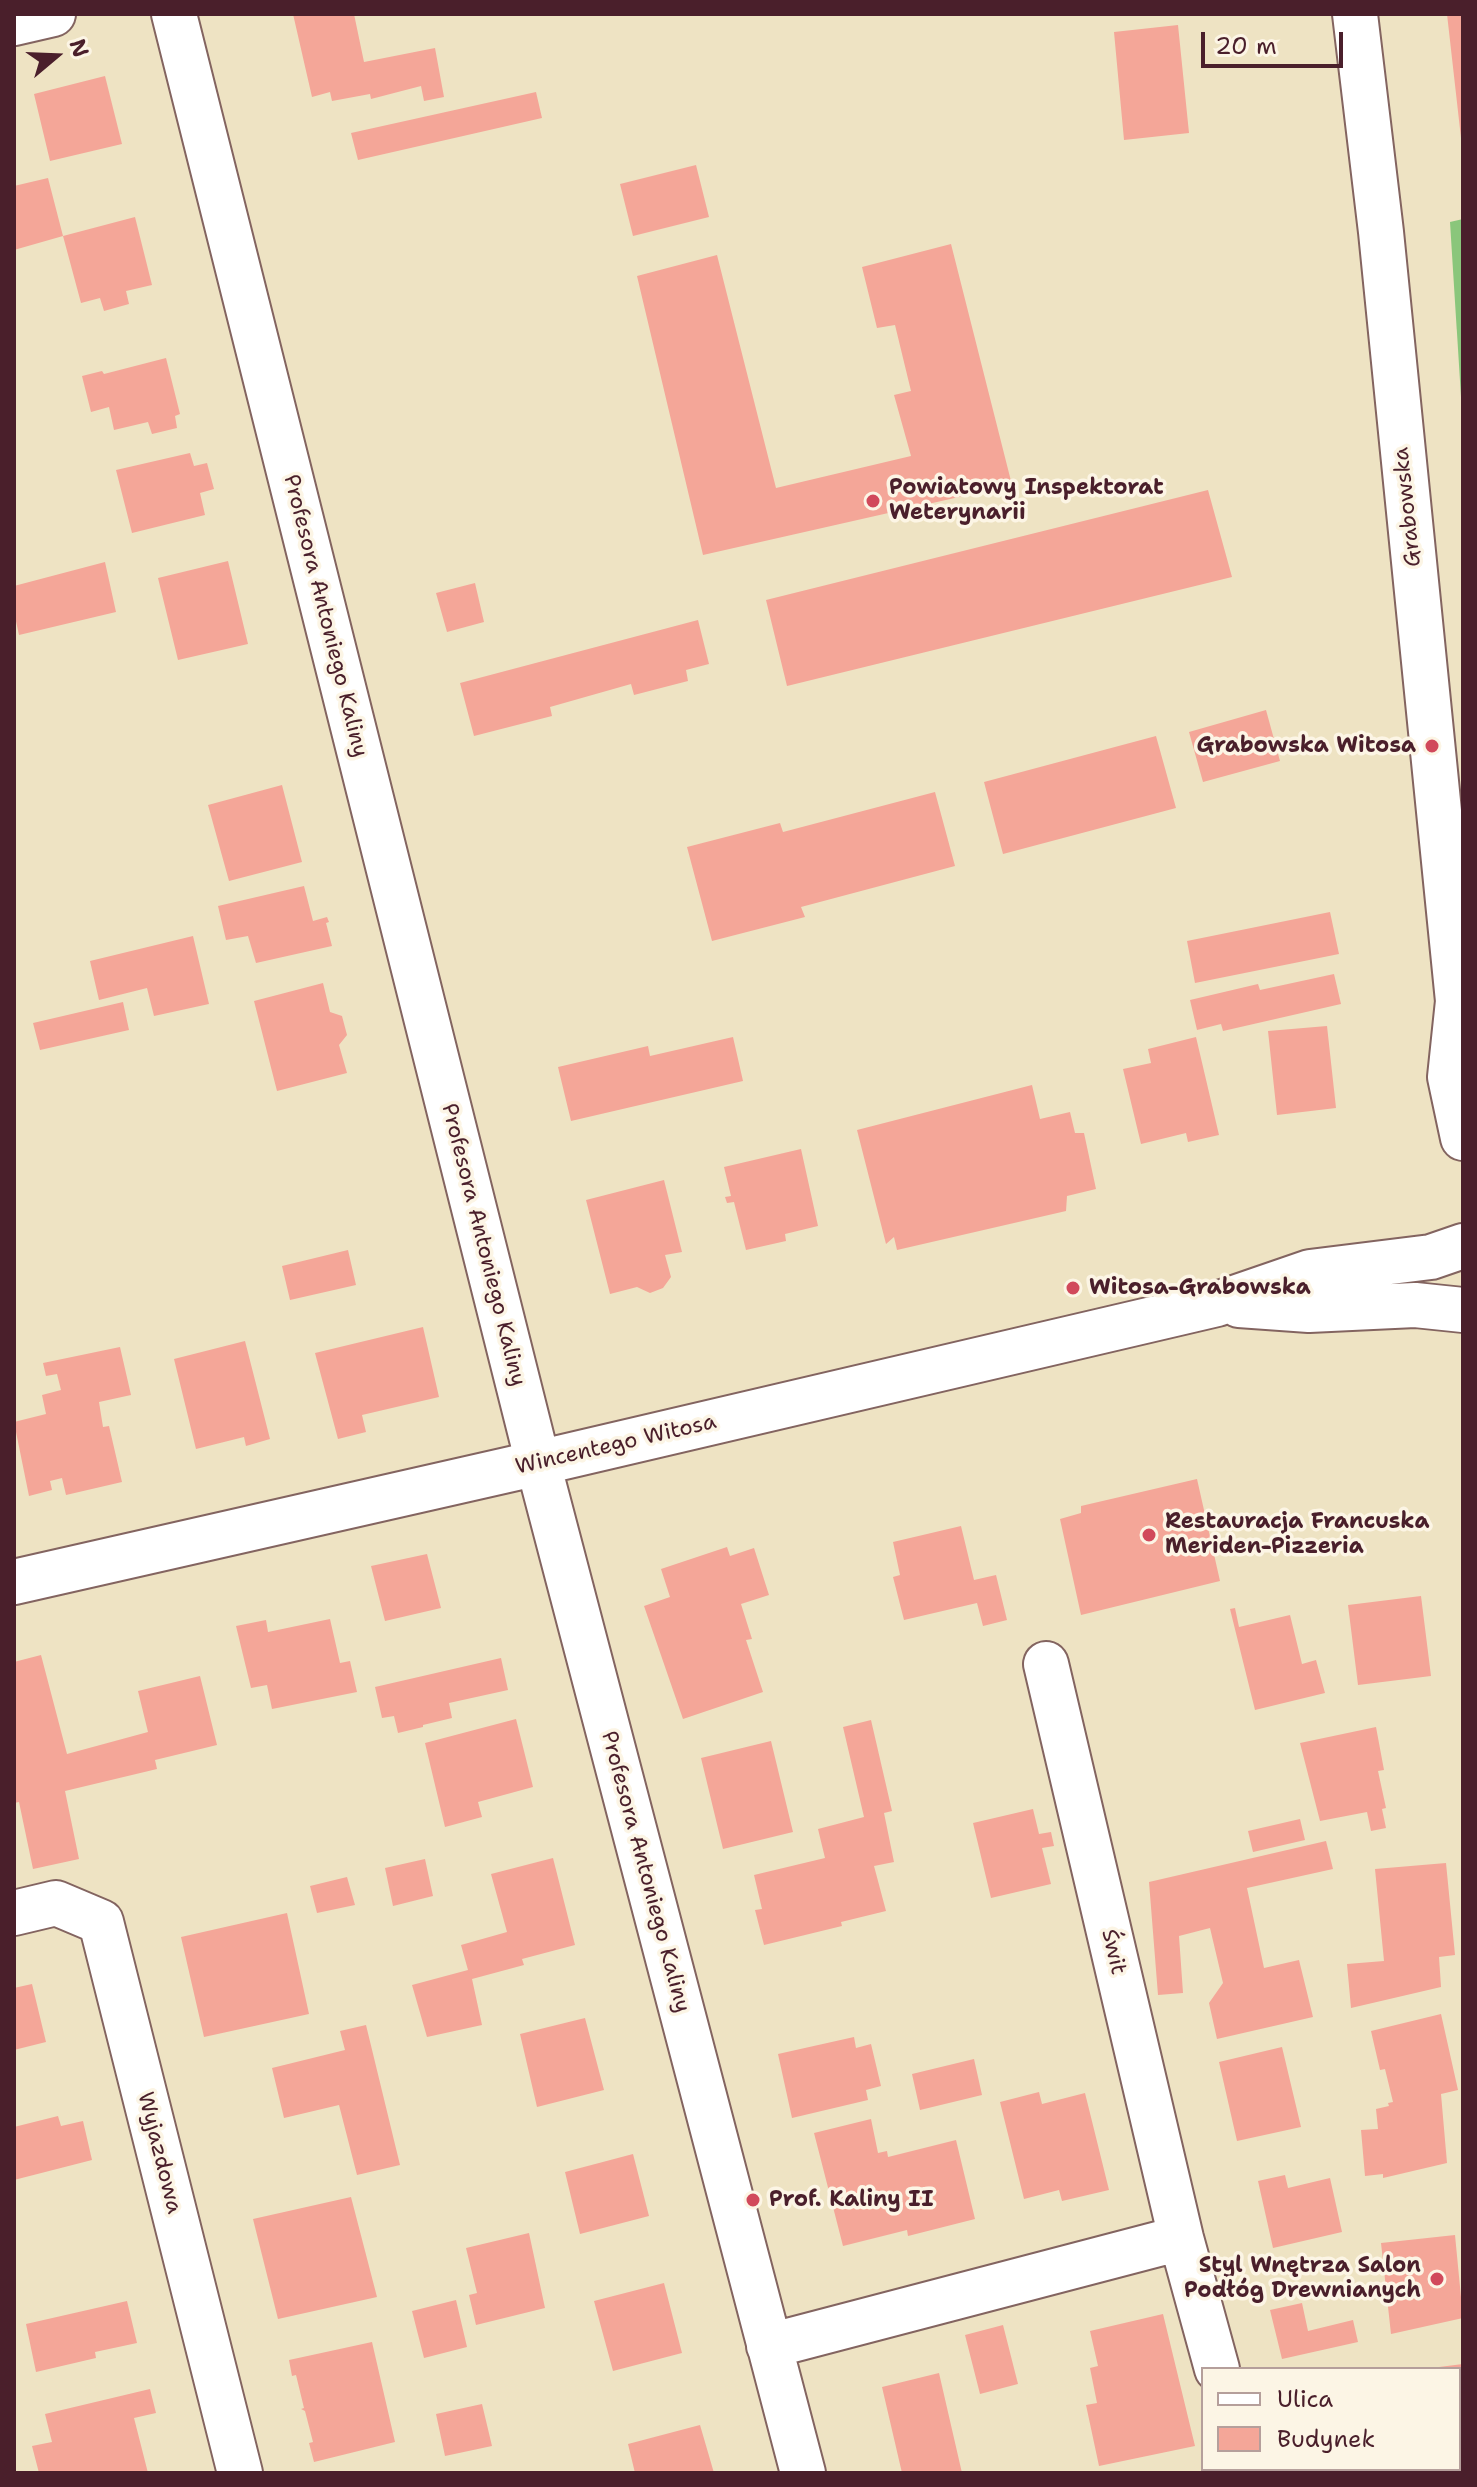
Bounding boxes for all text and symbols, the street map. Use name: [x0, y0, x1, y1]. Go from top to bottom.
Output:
north arrow: [16, 16, 96, 96]
scale bar: [1205, 16, 1347, 66]
text: 20 m: [1215, 30, 1277, 62]
text: N: [63, 35, 96, 61]
street label: Grabowska: [1389, 446, 1427, 568]
street label: Profesora Antoniego Kaliny: [277, 472, 373, 760]
place label: Powiatowy Inspektorat Weterynarii: [889, 475, 1164, 526]
marker: Powiatowy Inspektorat Weterynarii: [864, 492, 882, 510]
place label: Grabowska Witosa: [1197, 733, 1416, 759]
marker: Grabowska Witosa: [1423, 737, 1441, 755]
street label: Profesora Antoniego Kaliny: [435, 1101, 531, 1389]
place label: Witosa-Grabowska: [1089, 1275, 1311, 1301]
marker: Witosa-Grabowska: [1064, 1279, 1082, 1297]
street label: Wincentego Witosa: [513, 1409, 719, 1481]
place label: Restauracja Francuska Meriden-Pizzeria: [1165, 1509, 1429, 1560]
marker: Restauracja Francuska Meriden-Pizzeria: [1140, 1526, 1158, 1544]
street label: Profesora Antoniego Kaliny: [595, 1728, 695, 2016]
street label: Świt: [1095, 1927, 1131, 1977]
street label: Wyjazdowa: [131, 2089, 187, 2217]
place label: Prof. Kaliny II: [769, 2187, 934, 2213]
marker: Prof. Kaliny II: [744, 2191, 762, 2209]
place label: Styl Wnętrza Salon Podłóg Drewnianych: [1184, 2253, 1421, 2304]
marker: Styl Wnętrza Salon Podłóg Drewnianych: [1428, 2270, 1446, 2288]
legend: [1201, 2367, 1461, 2471]
text: Ulica: [1277, 2383, 1333, 2415]
text: Budynek: [1277, 2423, 1375, 2455]

